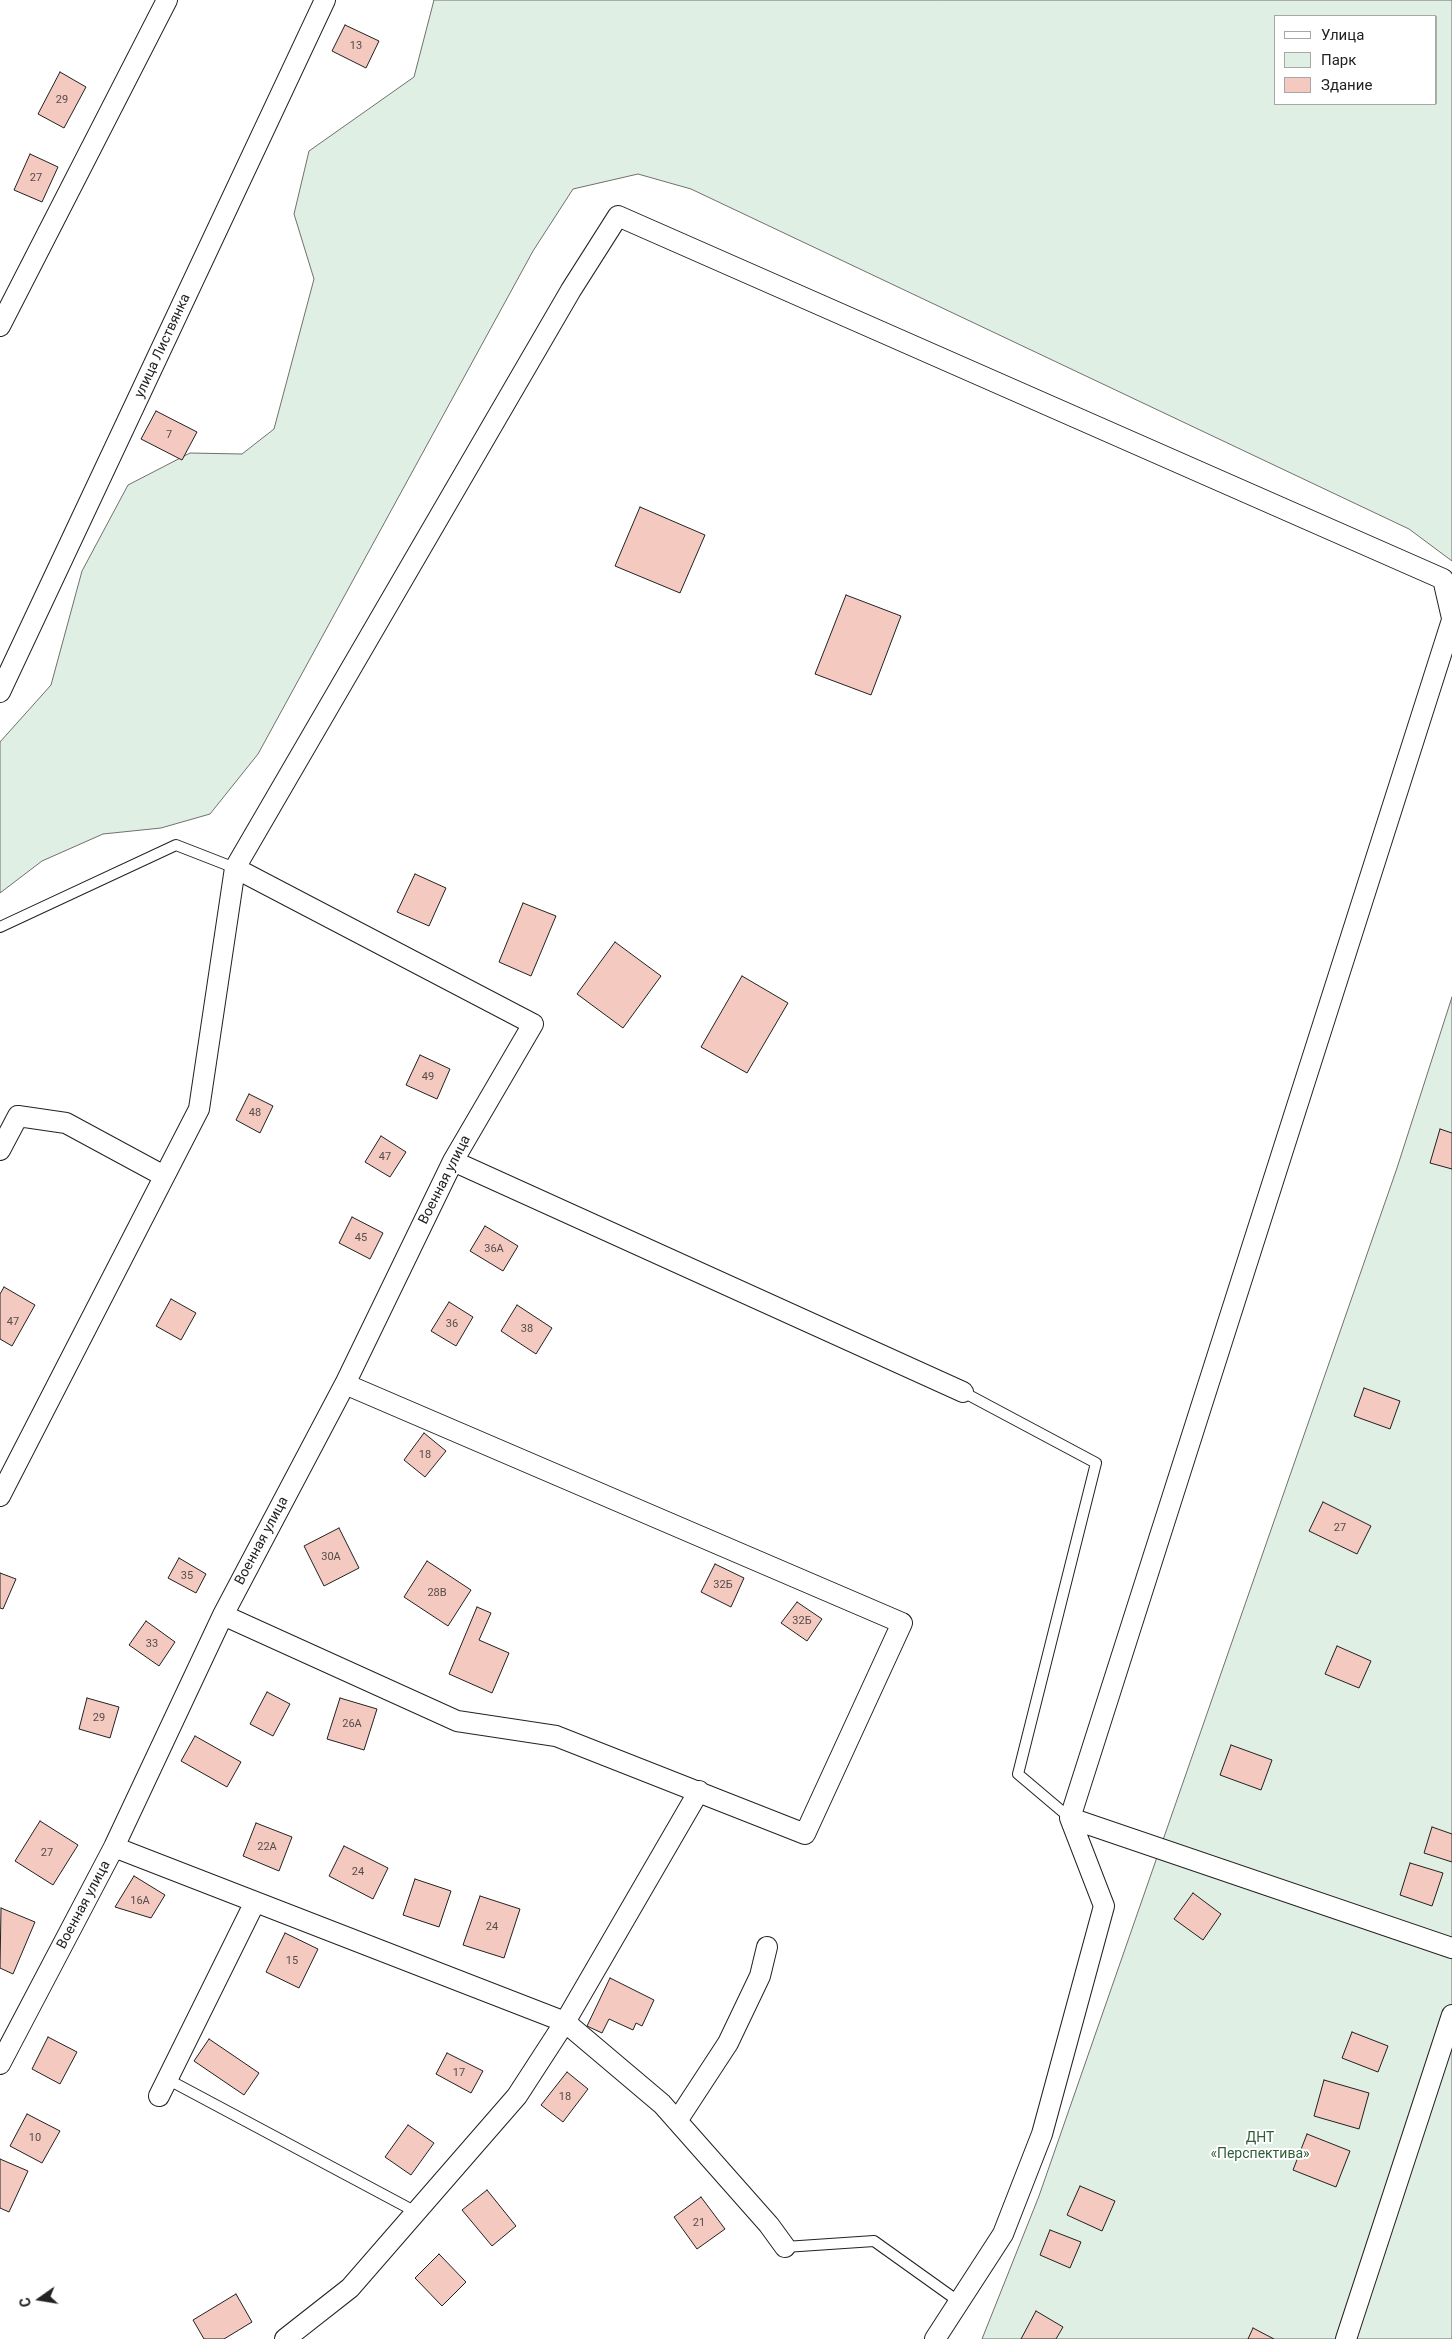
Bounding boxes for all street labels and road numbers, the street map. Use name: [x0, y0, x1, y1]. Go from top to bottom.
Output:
street label: улица Листвянка: [132, 291, 194, 401]
street label: Военная улица: [415, 1133, 475, 1227]
street label: Военная улица: [232, 1494, 292, 1588]
street label: Военная улица: [54, 1858, 114, 1952]

